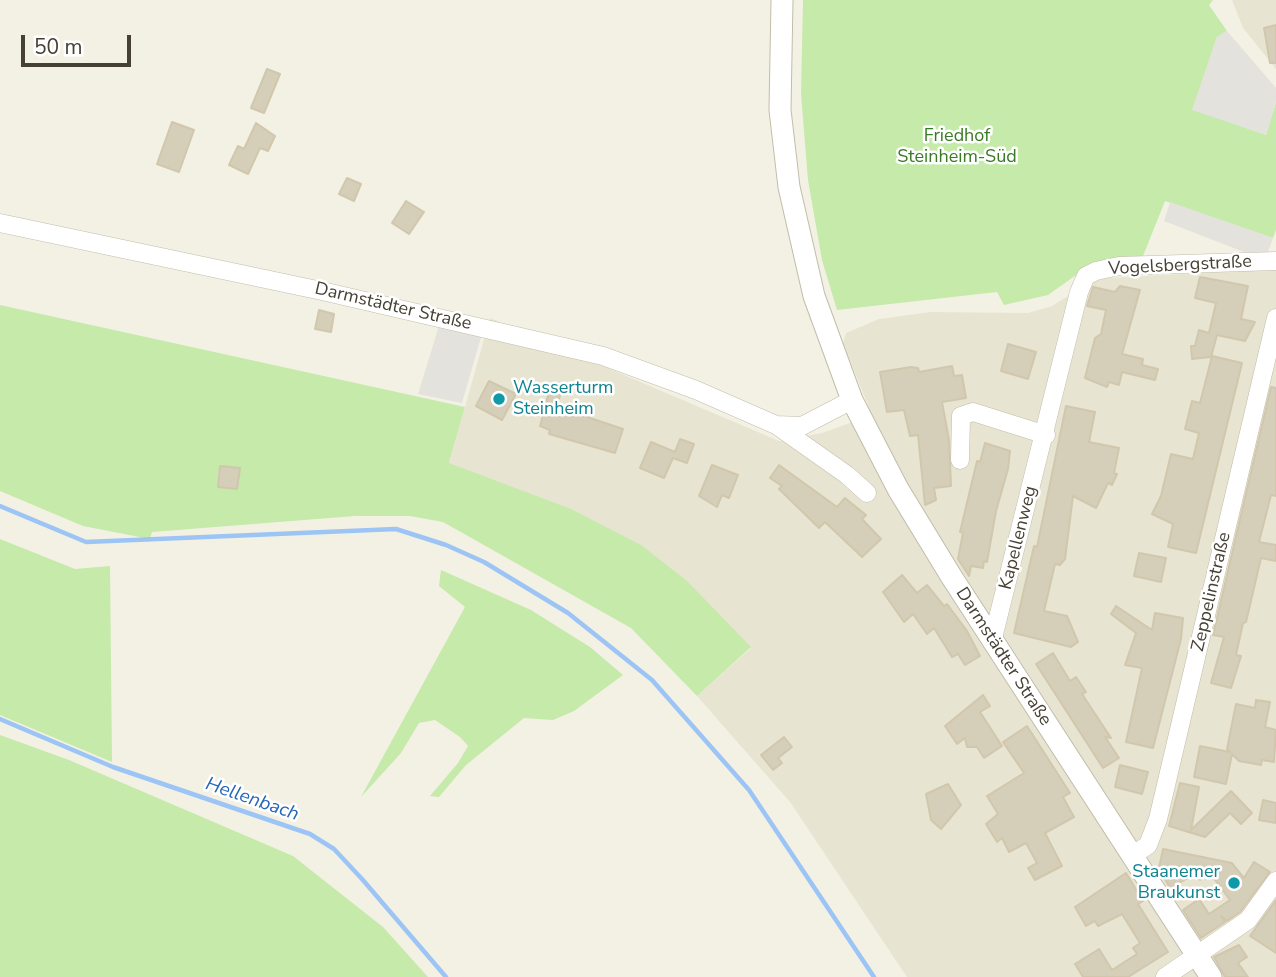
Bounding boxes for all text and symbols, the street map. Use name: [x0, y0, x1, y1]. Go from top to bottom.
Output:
scale bar: [24, 21, 135, 65]
text: 50 m: [34, 33, 83, 61]
park label: Friedhof Steinheim-Süd: [897, 126, 1017, 168]
street label: Vogelsbergstraße: [1108, 251, 1252, 281]
street label: Darmstädter Straße: [312, 278, 474, 336]
place label: Wasserturm Steinheim: [513, 378, 613, 420]
marker: Wasserturm Steinheim: [491, 391, 507, 407]
street label: Kapellenweg: [996, 484, 1042, 592]
street label: Zeppelinstraße: [1188, 530, 1236, 654]
street label: Darmstädter Straße: [950, 584, 1056, 730]
water label: Hellenbach: [202, 773, 302, 827]
place label: Staanemer Braukunst: [1132, 862, 1220, 904]
marker: Staanemer Braukunst: [1226, 875, 1242, 891]

